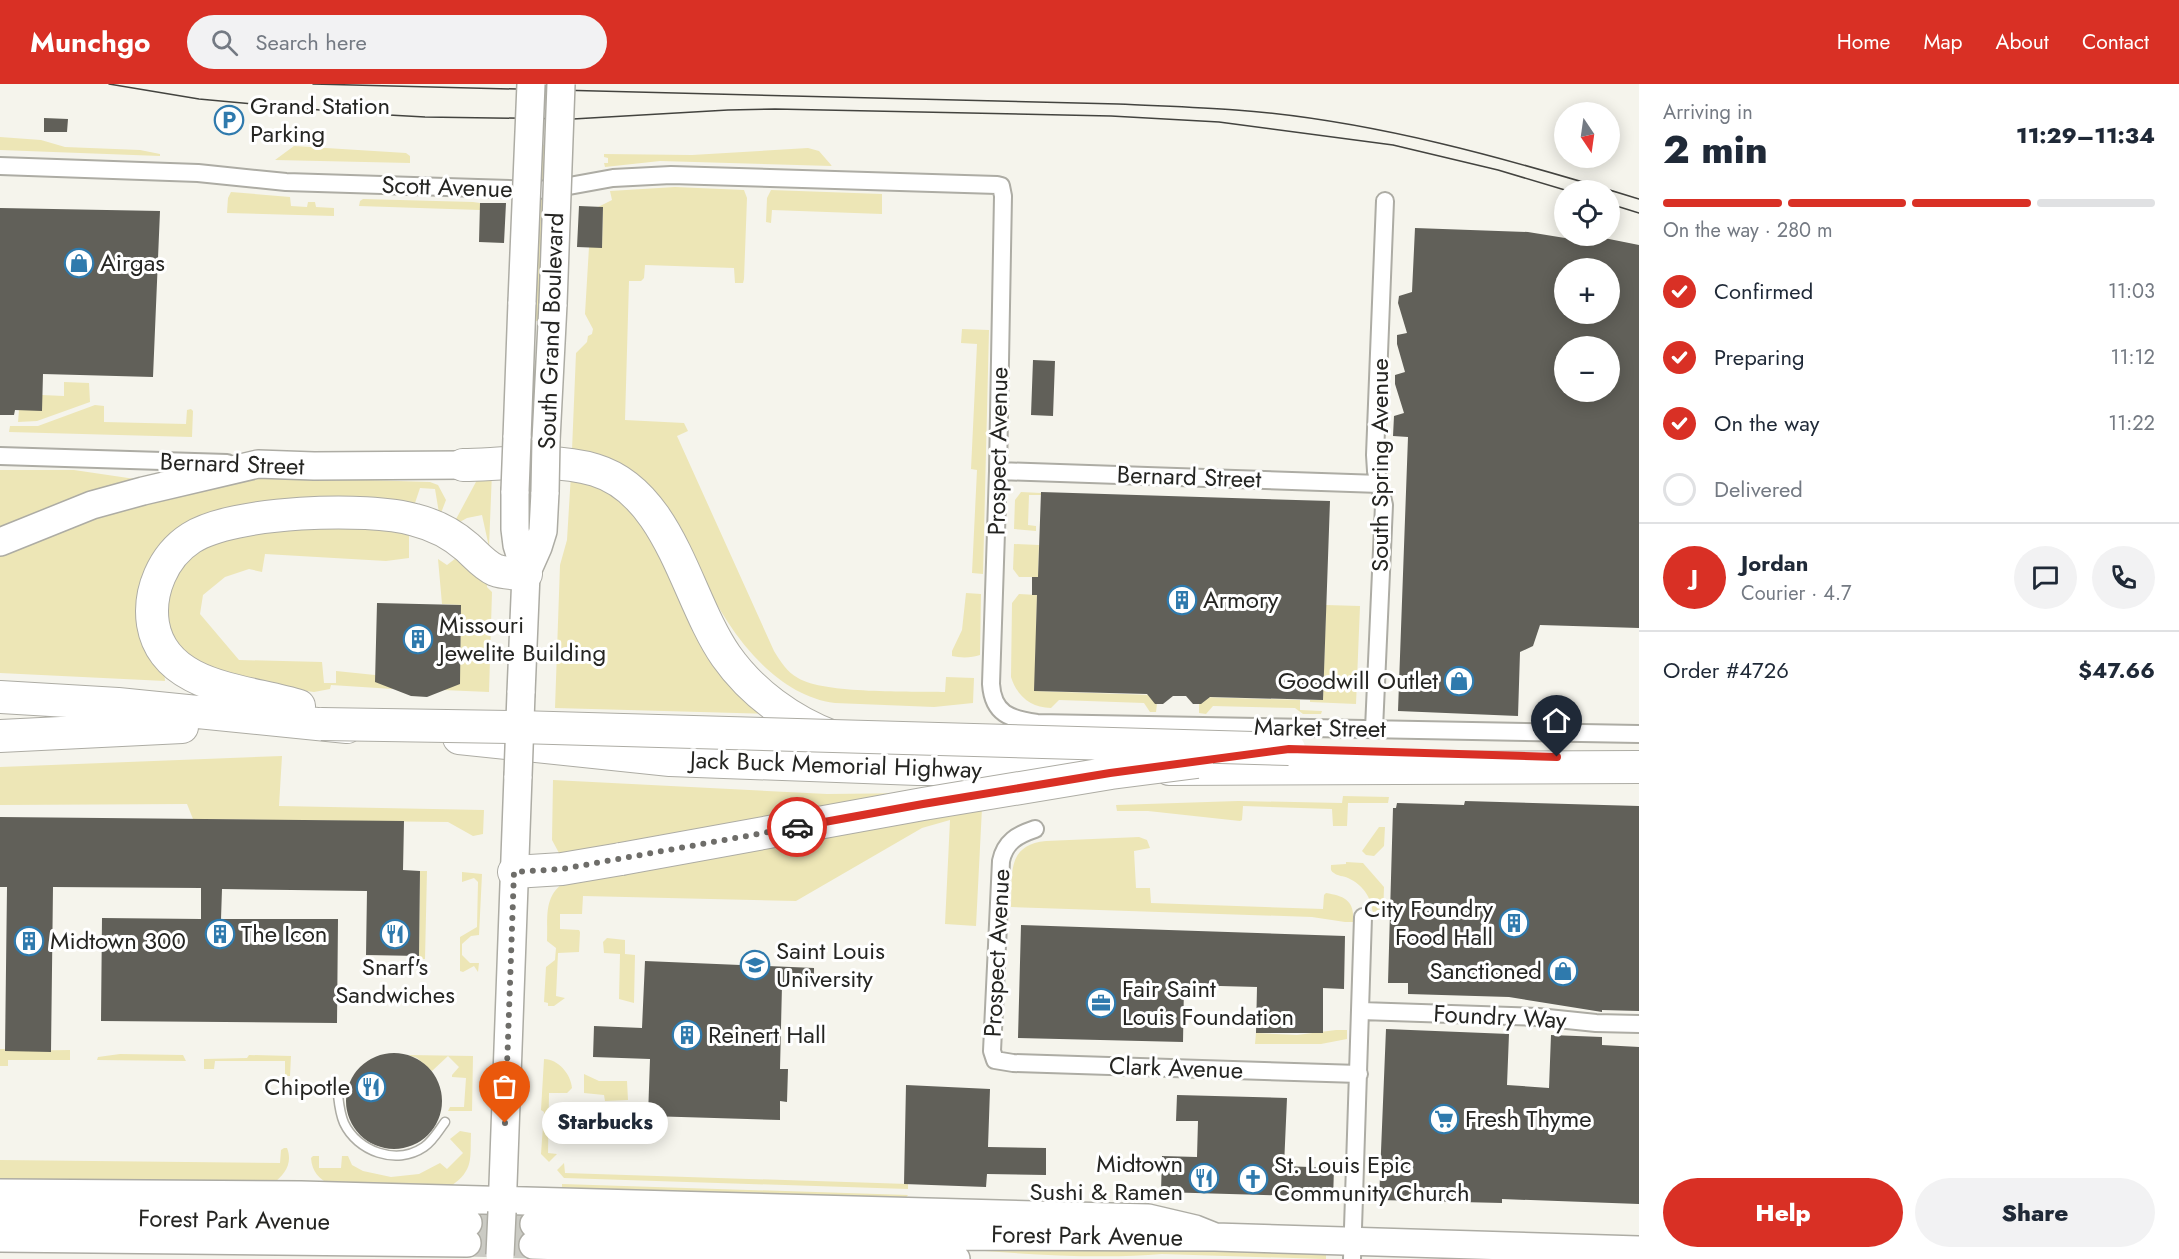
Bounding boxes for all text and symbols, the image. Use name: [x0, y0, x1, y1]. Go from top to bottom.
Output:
search box: [187, 15, 607, 69]
text: Munchgo: [30, 22, 151, 63]
icon: search: [208, 26, 241, 59]
text: Search here: [256, 26, 367, 58]
text: Home: [1837, 27, 1890, 57]
text: Map: [1923, 27, 1963, 57]
text: About: [1996, 27, 2049, 57]
text: Contact: [2082, 27, 2149, 57]
place label: Grand Station Parking: [250, 88, 390, 151]
text: Arriving in: [1663, 98, 1753, 127]
north arrow: [1554, 102, 1620, 168]
map controls: [1554, 102, 1620, 402]
parking icon: Grand Station Parking: [213, 104, 245, 136]
text: 11:29–11:34: [2016, 119, 2155, 151]
text: 2 min: [1663, 121, 1768, 178]
street label: Scott Avenue: [381, 167, 513, 206]
button: locate: [1554, 180, 1620, 246]
street label: South Grand Boulevard: [529, 212, 572, 450]
text: On the way · 280 m: [1663, 216, 1833, 245]
place label: Airgas: [100, 245, 165, 280]
shop icon: Airgas: [63, 247, 95, 279]
button: +: [1554, 258, 1620, 324]
icon: check: [1663, 275, 1696, 308]
text: Confirmed: [1714, 275, 1813, 307]
text: 11:03: [2108, 277, 2155, 306]
button: −: [1554, 336, 1620, 402]
icon: check: [1663, 341, 1696, 374]
text: Preparing: [1714, 341, 1805, 373]
text: 11:12: [2111, 343, 2155, 372]
street label: South Spring Avenue: [1362, 358, 1397, 572]
street label: Prospect Avenue: [979, 366, 1016, 536]
icon: check: [1663, 407, 1696, 440]
text: On the way: [1714, 407, 1819, 439]
text: 11:22: [2108, 409, 2155, 438]
street label: Bernard Street: [159, 443, 305, 484]
street label: Bernard Street: [1116, 456, 1262, 497]
text: Delivered: [1714, 473, 1803, 505]
button: chat: [2014, 546, 2077, 609]
button: phone: [2092, 546, 2155, 609]
text: Jordan: [1741, 547, 1808, 579]
text: J: [1691, 561, 1698, 593]
text: Courier · 4.7: [1741, 579, 1852, 608]
place label: Armory: [1203, 582, 1279, 617]
building icon: Armory: [1166, 584, 1198, 616]
place label: Missouri Jewelite Building: [436, 607, 606, 670]
building icon: Missouri Jewelite Building: [402, 623, 434, 655]
text: Order #4726: [1663, 654, 1789, 686]
text: $47.66: [2078, 654, 2155, 686]
place label: Goodwill Outlet: [1278, 663, 1438, 698]
shop icon: Goodwill Outlet: [1443, 665, 1475, 697]
pin: [1531, 695, 1582, 757]
icon: home: [1540, 704, 1573, 737]
street label: Market Street: [1254, 709, 1387, 746]
street label: Jack Buck Memorial Highway: [687, 742, 983, 787]
courier: [767, 797, 827, 857]
icon: car: [781, 811, 814, 844]
street label: Prospect Avenue: [975, 868, 1018, 1038]
place label: City Foundry Food Hall: [1364, 891, 1493, 954]
building icon: City Foundry Food Hall: [1498, 907, 1530, 939]
place label: The Icon: [241, 916, 327, 951]
building icon: The Icon: [204, 918, 236, 950]
restaurant icon: Snarf's Sandwiches: [379, 918, 411, 950]
place label: Midtown 300: [50, 923, 186, 958]
building icon: Midtown 300: [13, 925, 45, 957]
place label: Saint Louis University: [776, 933, 885, 996]
place label: Snarf's Sandwiches: [335, 949, 455, 1012]
school or university icon: Saint Louis University: [739, 949, 771, 981]
place label: Sanctioned: [1429, 953, 1542, 988]
shop icon: Sanctioned: [1547, 955, 1579, 987]
place label: Fair Saint Louis Foundation: [1122, 971, 1294, 1034]
office icon: Fair Saint Louis Foundation: [1085, 987, 1117, 1019]
street label: Foundry Way: [1433, 996, 1568, 1037]
place label: Reinert Hall: [708, 1017, 826, 1052]
building icon: Reinert Hall: [671, 1019, 703, 1051]
street label: Clark Avenue: [1108, 1048, 1244, 1087]
pin: [479, 1061, 530, 1123]
place label: Chipotle: [264, 1069, 350, 1104]
icon: bag: [488, 1070, 521, 1103]
restaurant icon: Chipotle: [355, 1071, 387, 1103]
place label: Fresh Thyme: [1465, 1101, 1592, 1136]
callout: Starbucks: [541, 1102, 667, 1144]
supermarket icon: Fresh Thyme: [1428, 1103, 1460, 1135]
text: Starbucks: [557, 1108, 653, 1137]
place label: Midtown Sushi & Ramen: [1029, 1146, 1183, 1209]
place label: St. Louis Epic Community Church: [1274, 1147, 1470, 1210]
restaurant icon: Midtown Sushi & Ramen: [1188, 1162, 1220, 1194]
church icon: St. Louis Epic Community Church: [1237, 1163, 1269, 1195]
button: Help: [1663, 1178, 1903, 1247]
button: Share: [1915, 1178, 2155, 1247]
street label: Forest Park Avenue: [138, 1200, 330, 1239]
street label: Forest Park Avenue: [991, 1216, 1183, 1255]

